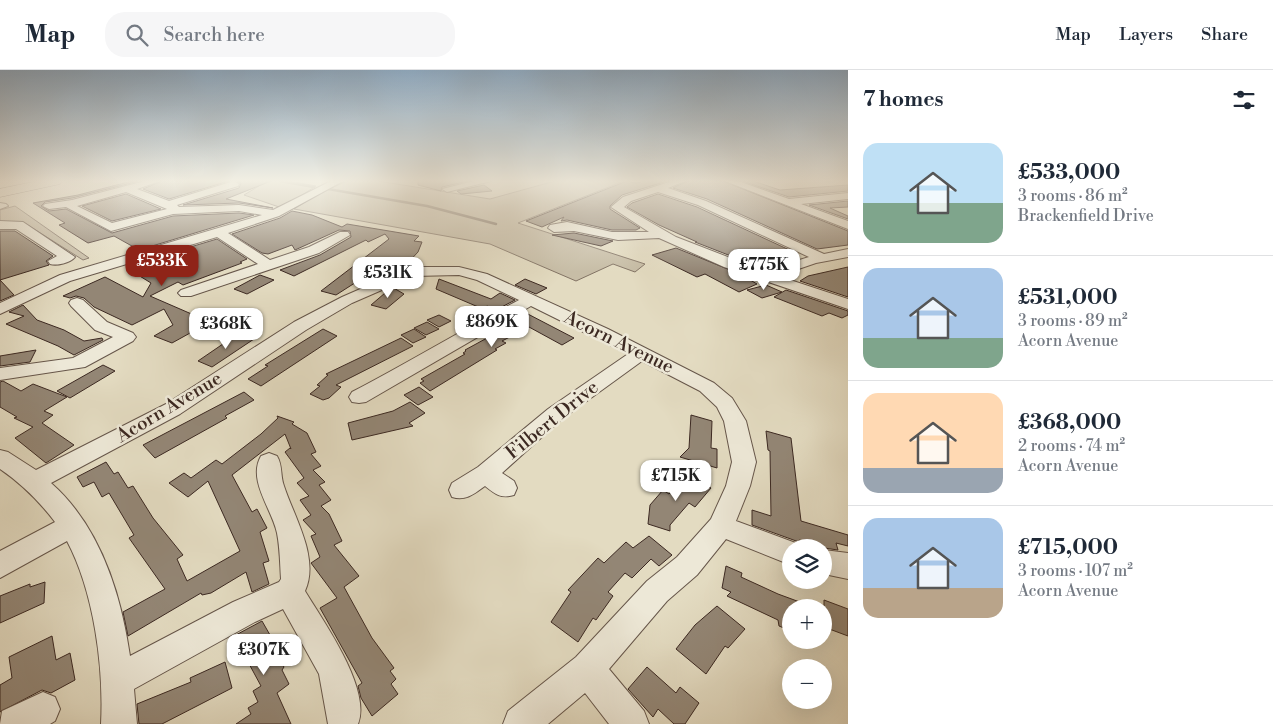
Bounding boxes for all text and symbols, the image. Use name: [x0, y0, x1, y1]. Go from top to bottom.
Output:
search box: [105, 12, 455, 57]
text: Map: [25, 20, 75, 50]
icon: search: [123, 21, 151, 49]
text: Search here: [163, 23, 265, 47]
text: Map: [1056, 23, 1091, 46]
text: Layers: [1119, 23, 1173, 46]
text: Share: [1201, 23, 1248, 46]
icon: filters: [1230, 86, 1258, 114]
text: 7 homes: [863, 87, 944, 113]
text: £533,000: [1018, 160, 1120, 186]
icon: home: [903, 163, 963, 223]
text: 3 rooms · 86 m²: [1018, 186, 1128, 206]
text: Brackenfield Drive: [1018, 206, 1154, 226]
pin: £533K: [127, 244, 197, 287]
pin: £775K: [729, 248, 799, 291]
text: £533K: [136, 251, 188, 271]
text: £775K: [739, 255, 789, 275]
pin: £531K: [353, 256, 423, 299]
text: £531K: [364, 263, 412, 283]
text: £531,000: [1018, 285, 1118, 311]
icon: home: [903, 288, 963, 348]
street label: Acorn Avenue: [559, 305, 678, 379]
pin: £869K: [457, 306, 527, 348]
pin: £368K: [191, 308, 261, 350]
text: 3 rooms · 89 m²: [1018, 311, 1128, 331]
text: £869K: [466, 312, 518, 332]
text: £368K: [200, 314, 252, 334]
text: Acorn Avenue: [1018, 331, 1118, 351]
street label: Acorn Avenue: [111, 366, 226, 448]
street label: Filbert Drive: [501, 375, 603, 465]
text: £368,000: [1018, 410, 1121, 436]
icon: home: [903, 413, 963, 473]
text: 2 rooms · 74 m²: [1018, 436, 1125, 456]
text: Acorn Avenue: [1018, 456, 1118, 476]
pin: £715K: [641, 460, 711, 502]
text: £715K: [651, 466, 701, 486]
text: £715,000: [1018, 535, 1118, 561]
icon: home: [903, 538, 963, 598]
map controls: [782, 539, 832, 709]
button: layers: [782, 539, 832, 589]
text: 3 rooms · 107 m²: [1018, 561, 1133, 581]
text: Acorn Avenue: [1018, 581, 1118, 601]
button: +: [782, 599, 832, 649]
pin: £307K: [229, 634, 299, 676]
text: £307K: [238, 640, 290, 660]
button: −: [782, 659, 832, 709]

